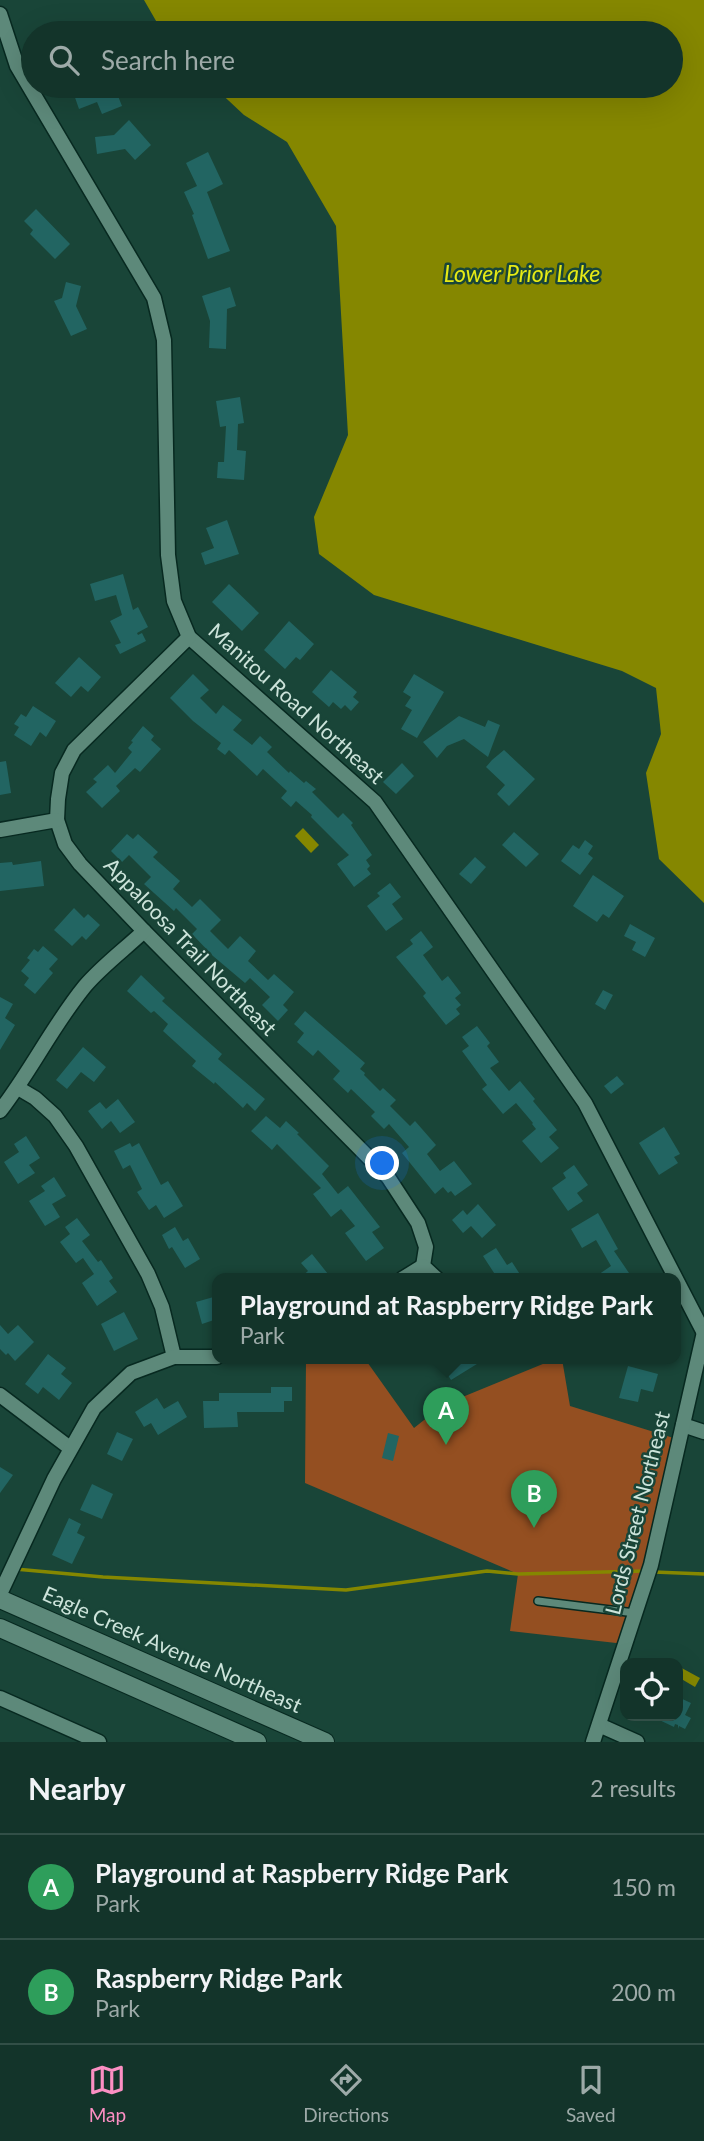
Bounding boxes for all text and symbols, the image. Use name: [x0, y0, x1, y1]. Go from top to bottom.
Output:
search box: [21, 21, 683, 98]
icon: search: [45, 41, 83, 79]
text: Search here: [101, 44, 235, 76]
water label: Lower Prior Lake: [444, 259, 600, 287]
street label: Manitou Road Northeast: [204, 617, 390, 789]
street label: Appaloosa Trail Northeast: [100, 852, 283, 1040]
your location: [365, 1146, 399, 1180]
popup: [212, 1273, 681, 1364]
text: Playground at Raspberry Ridge Park: [240, 1289, 653, 1321]
text: Park: [240, 1321, 285, 1349]
pin: A: [423, 1387, 469, 1445]
street label: Lords Street Northeast: [599, 1408, 674, 1617]
pin: B: [511, 1470, 557, 1528]
street label: Eagle Creek Avenue Northeast: [39, 1580, 306, 1717]
map controls: [620, 1658, 683, 1721]
button: locate: [620, 1658, 683, 1721]
text: Nearby: [28, 1770, 126, 1806]
text: 2 results: [590, 1774, 676, 1802]
text: Playground at Raspberry Ridge Park: [95, 1857, 509, 1889]
text: A: [43, 1873, 59, 1901]
text: 150 m: [611, 1873, 676, 1901]
text: Park: [95, 1889, 140, 1917]
text: Raspberry Ridge Park: [95, 1962, 342, 1994]
text: B: [43, 1978, 59, 2006]
text: 200 m: [611, 1978, 676, 2006]
text: Park: [95, 1994, 140, 2022]
tab: Map: [88, 2061, 126, 2126]
tab: Directions: [303, 2061, 389, 2126]
tab: Saved: [566, 2061, 616, 2126]

